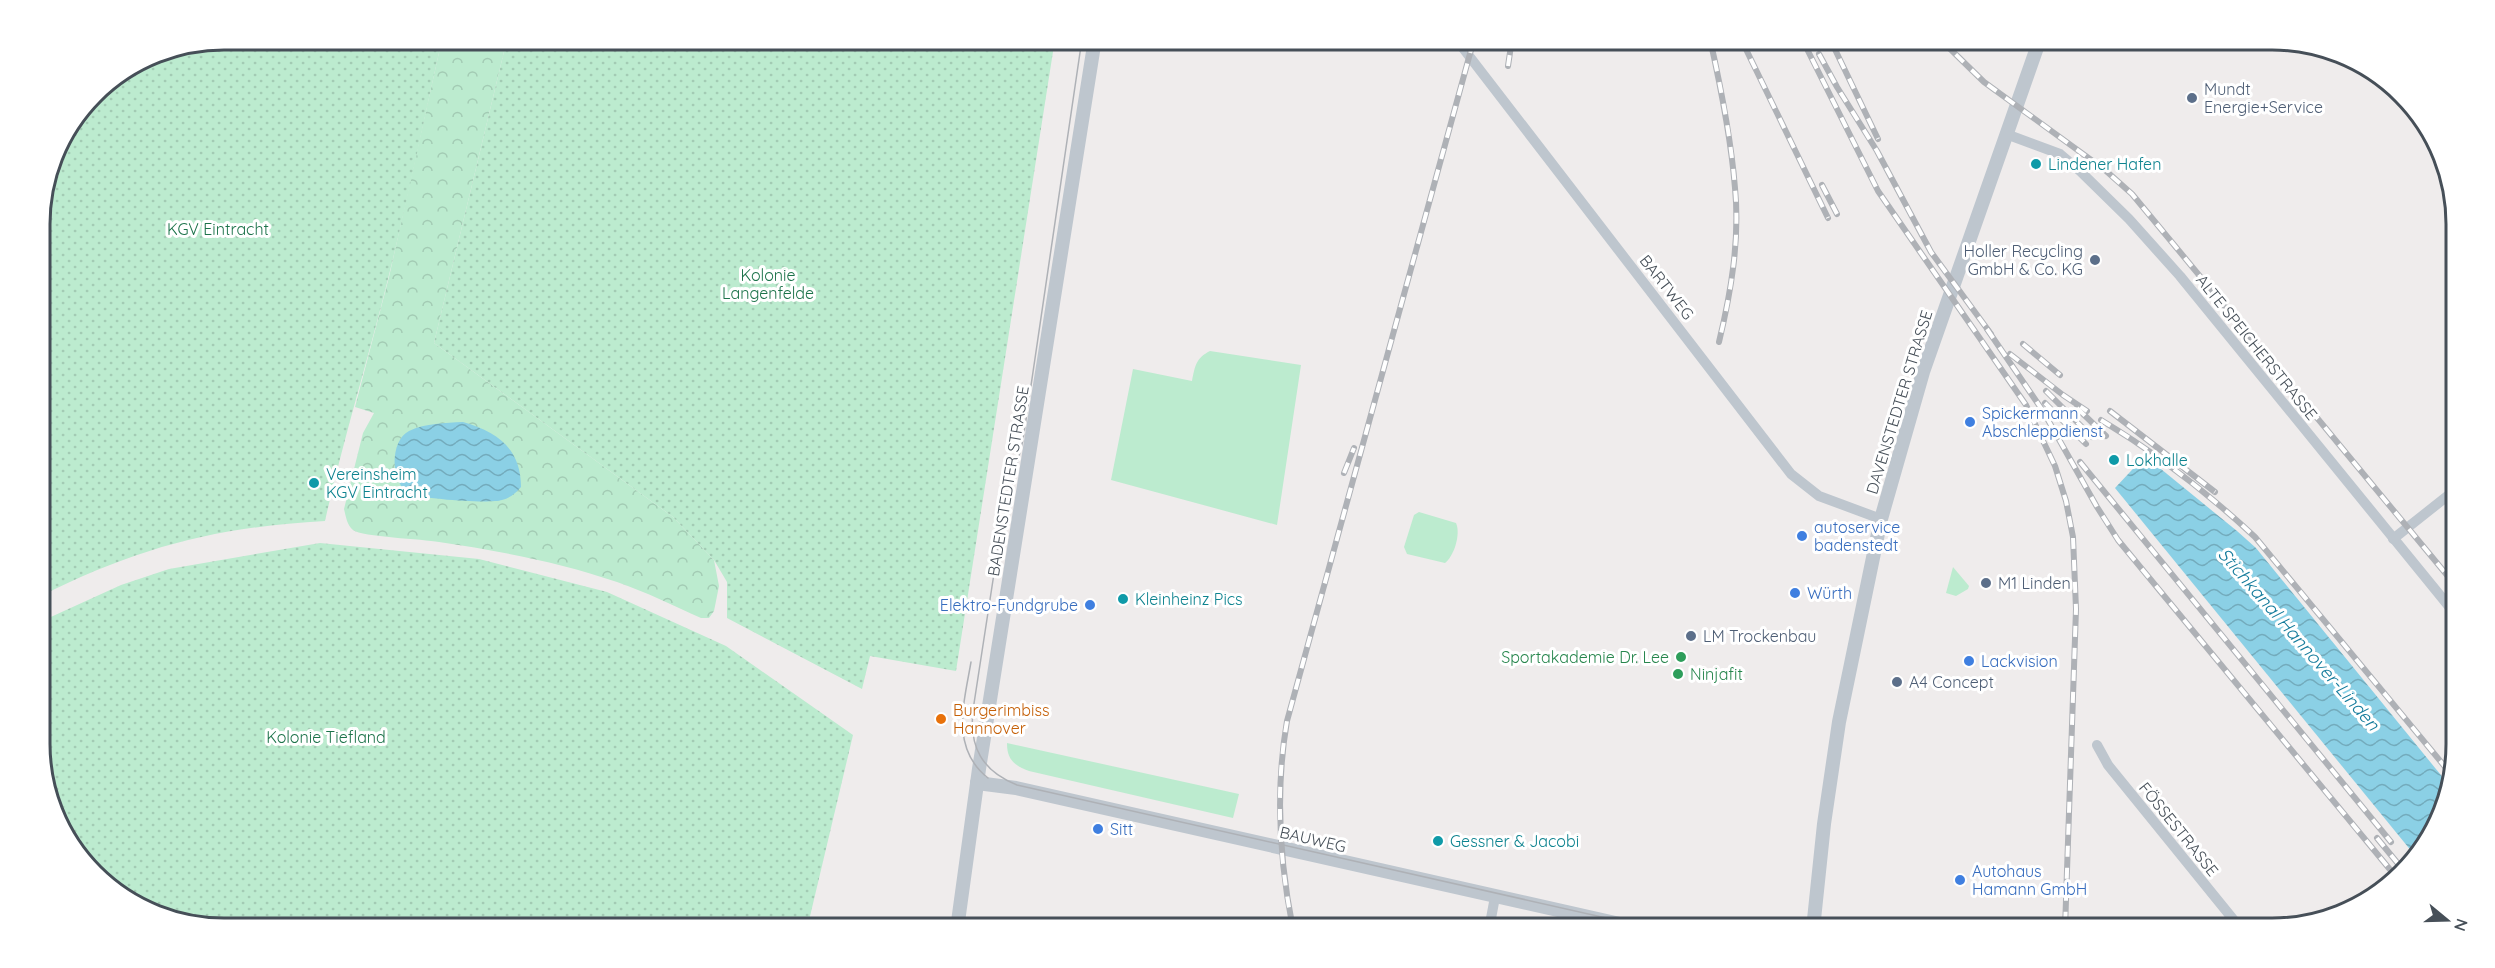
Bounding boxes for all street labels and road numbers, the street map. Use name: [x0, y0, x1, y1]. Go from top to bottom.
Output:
street label: BARTWEG: [1635, 251, 1699, 323]
street label: ALTE SPEICHERSTRASSE: [2192, 270, 2322, 424]
street label: DAVENSTEDTER STRASSE: [1861, 308, 1937, 496]
street label: BADENSTEDTER STRASSE: [983, 384, 1033, 578]
street label: FÖSSESTRASSE: [2135, 778, 2223, 880]
street label: BAUWEG: [1278, 822, 1348, 856]

